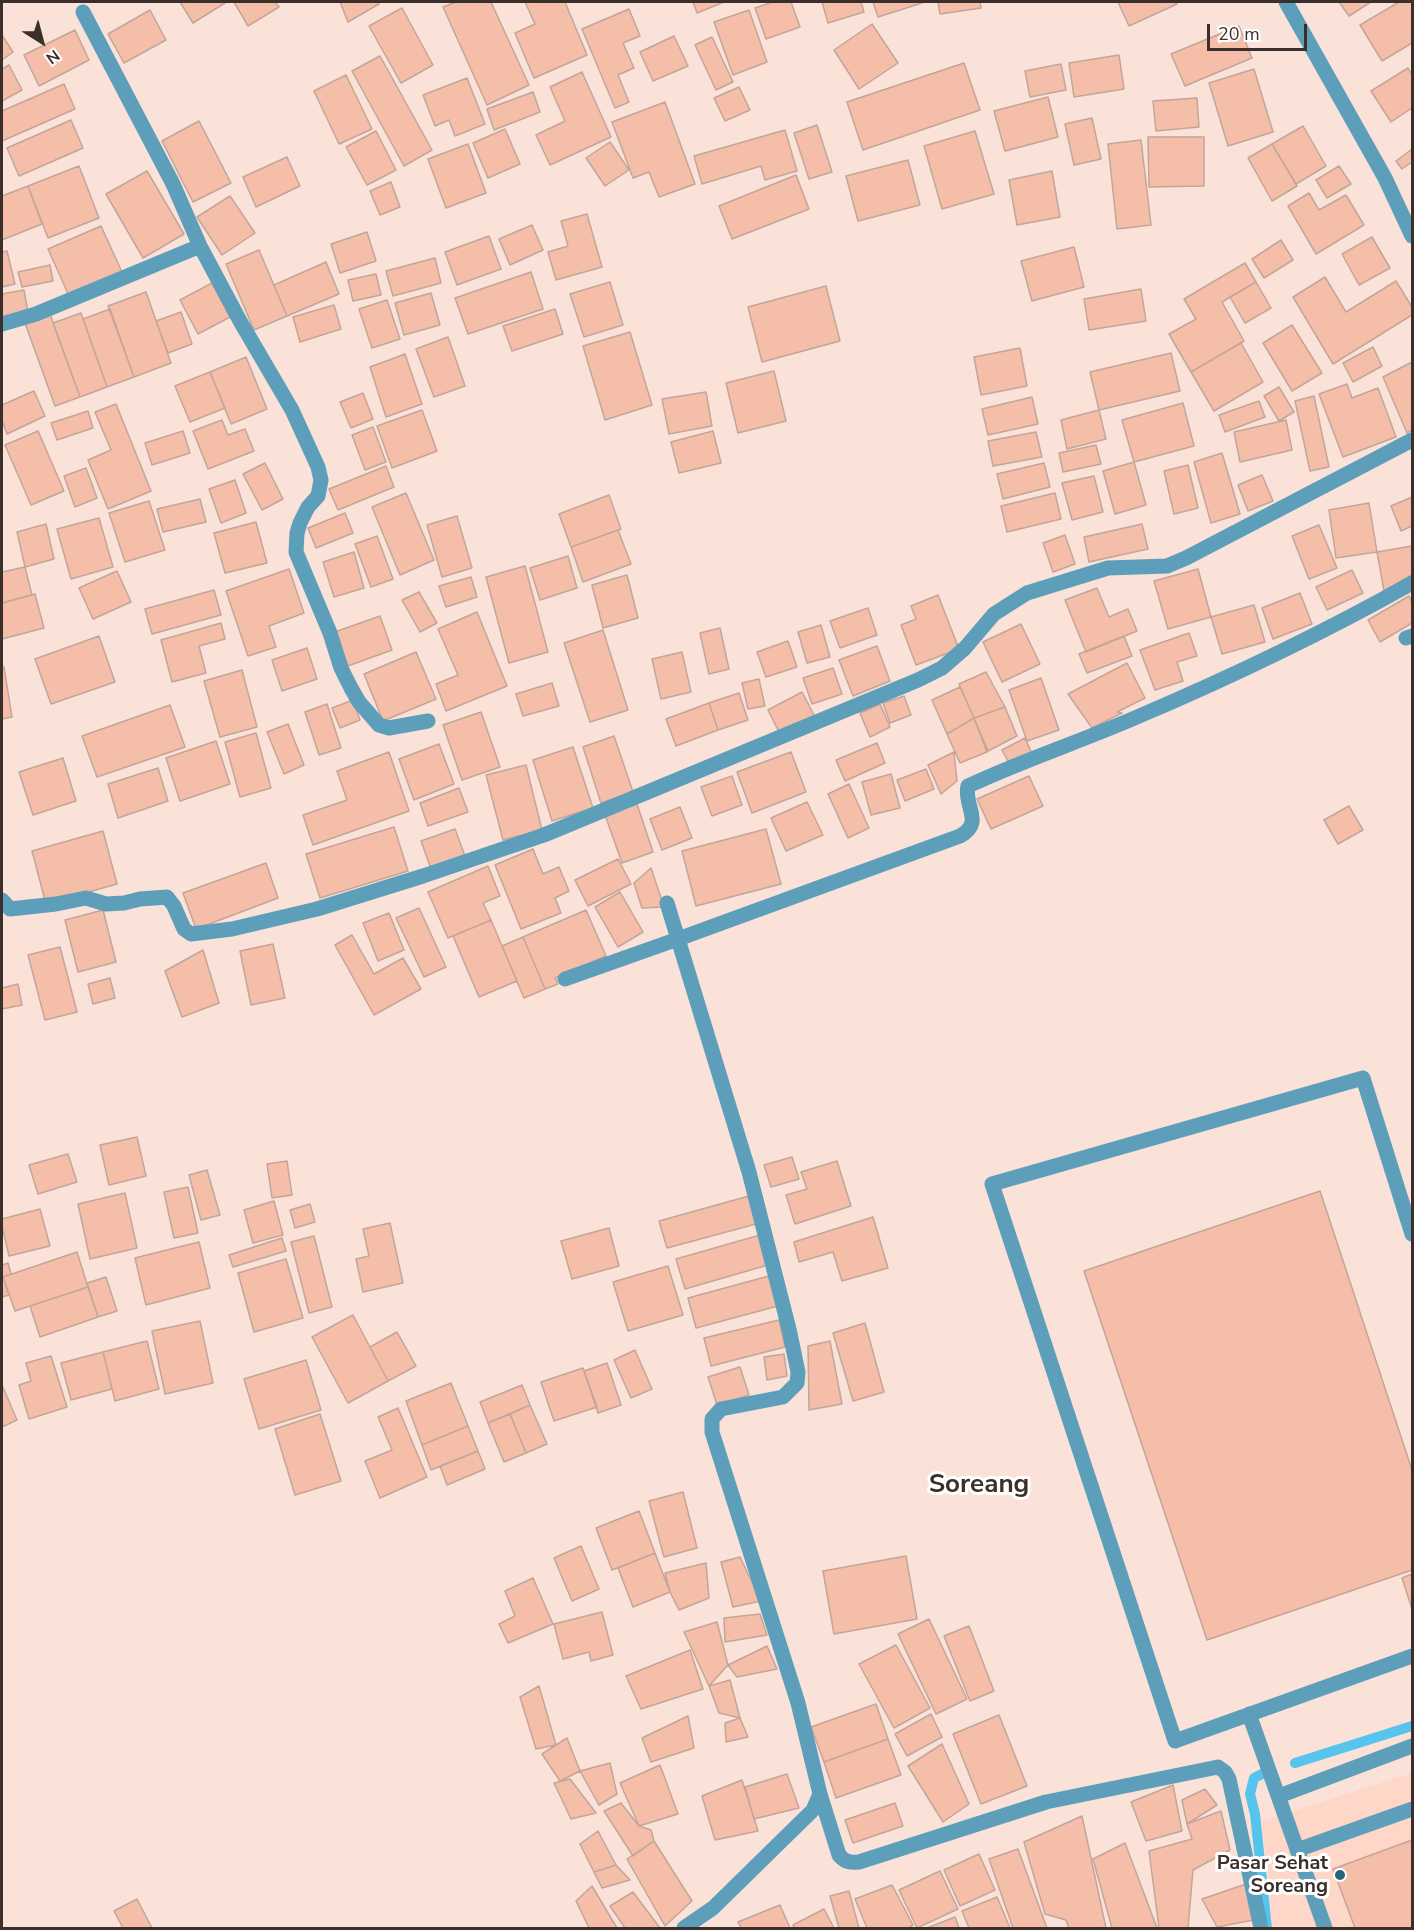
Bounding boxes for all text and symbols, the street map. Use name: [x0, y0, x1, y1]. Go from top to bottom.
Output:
north arrow: [12, 12, 72, 72]
scale bar: [1210, 12, 1310, 50]
text: 20 m: [1218, 22, 1260, 46]
text: N: [41, 44, 64, 69]
district label: Soreang: [929, 1470, 1029, 1502]
place label: Pasar Sehat Soreang: [1217, 1852, 1328, 1899]
marker: Pasar Sehat Soreang: [1333, 1868, 1347, 1882]

